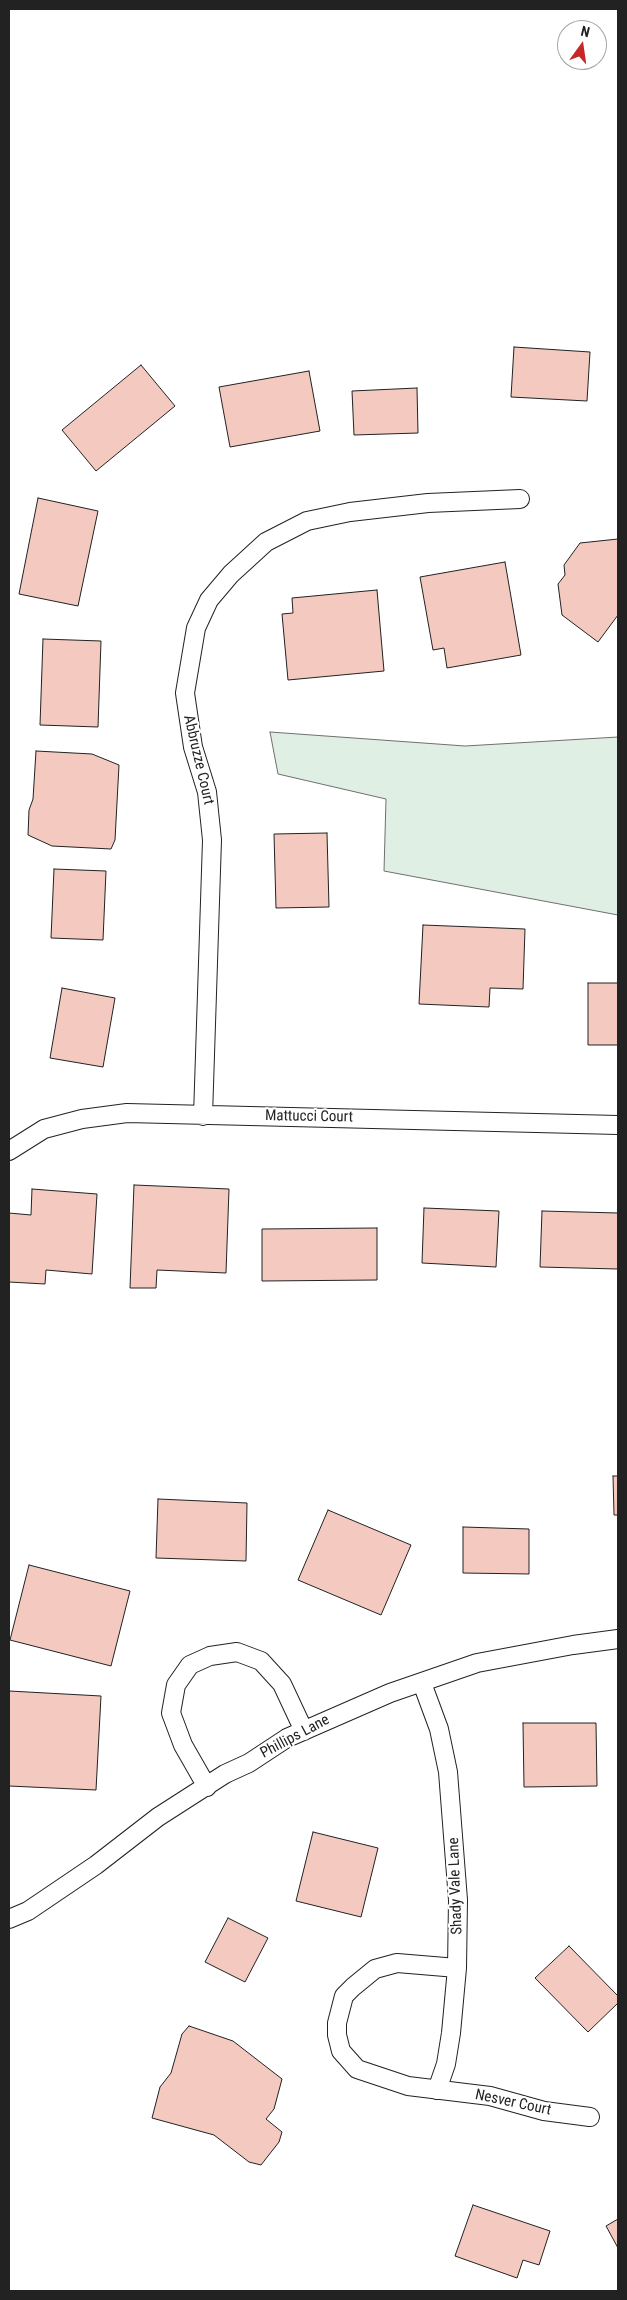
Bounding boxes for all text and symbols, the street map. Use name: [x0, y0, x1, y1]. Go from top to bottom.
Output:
north arrow: [557, 20, 607, 70]
text: N: [579, 23, 591, 40]
street label: Abbruzze Court: [179, 713, 217, 807]
street label: Mattucci Court: [265, 1107, 353, 1127]
street label: Phillips Lane: [257, 1711, 333, 1763]
street label: Shady Vale Lane: [445, 1837, 467, 1935]
street label: Nesver Court: [473, 2086, 553, 2120]

